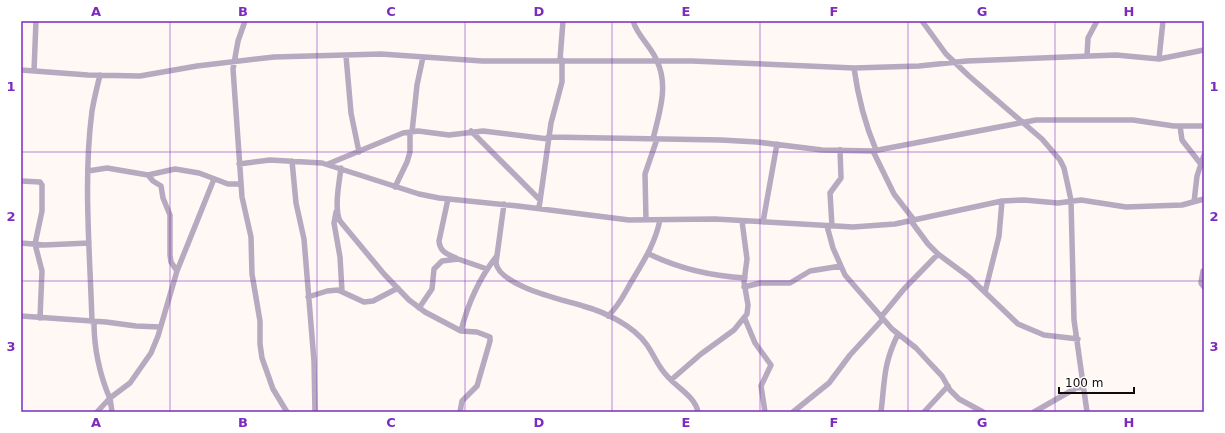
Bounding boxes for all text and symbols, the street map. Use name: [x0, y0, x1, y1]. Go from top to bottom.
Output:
text: A: [91, 4, 101, 19]
text: B: [238, 4, 248, 19]
text: C: [386, 4, 396, 19]
text: D: [534, 4, 545, 19]
text: E: [682, 4, 690, 19]
text: F: [830, 4, 838, 19]
text: G: [977, 4, 987, 19]
text: H: [1124, 4, 1134, 19]
text: 1: [6, 79, 16, 94]
text: 1: [1209, 79, 1219, 94]
text: 2: [6, 209, 16, 224]
text: 2: [1209, 209, 1219, 224]
text: 3: [6, 339, 16, 354]
text: 3: [1209, 339, 1219, 354]
scale bar: [1059, 369, 1134, 395]
text: 100 m: [1065, 376, 1103, 390]
text: A: [91, 415, 101, 430]
text: B: [238, 415, 248, 430]
text: C: [386, 415, 396, 430]
text: D: [534, 415, 545, 430]
text: E: [682, 415, 690, 430]
text: F: [830, 415, 838, 430]
text: G: [977, 415, 987, 430]
text: H: [1124, 415, 1134, 430]

